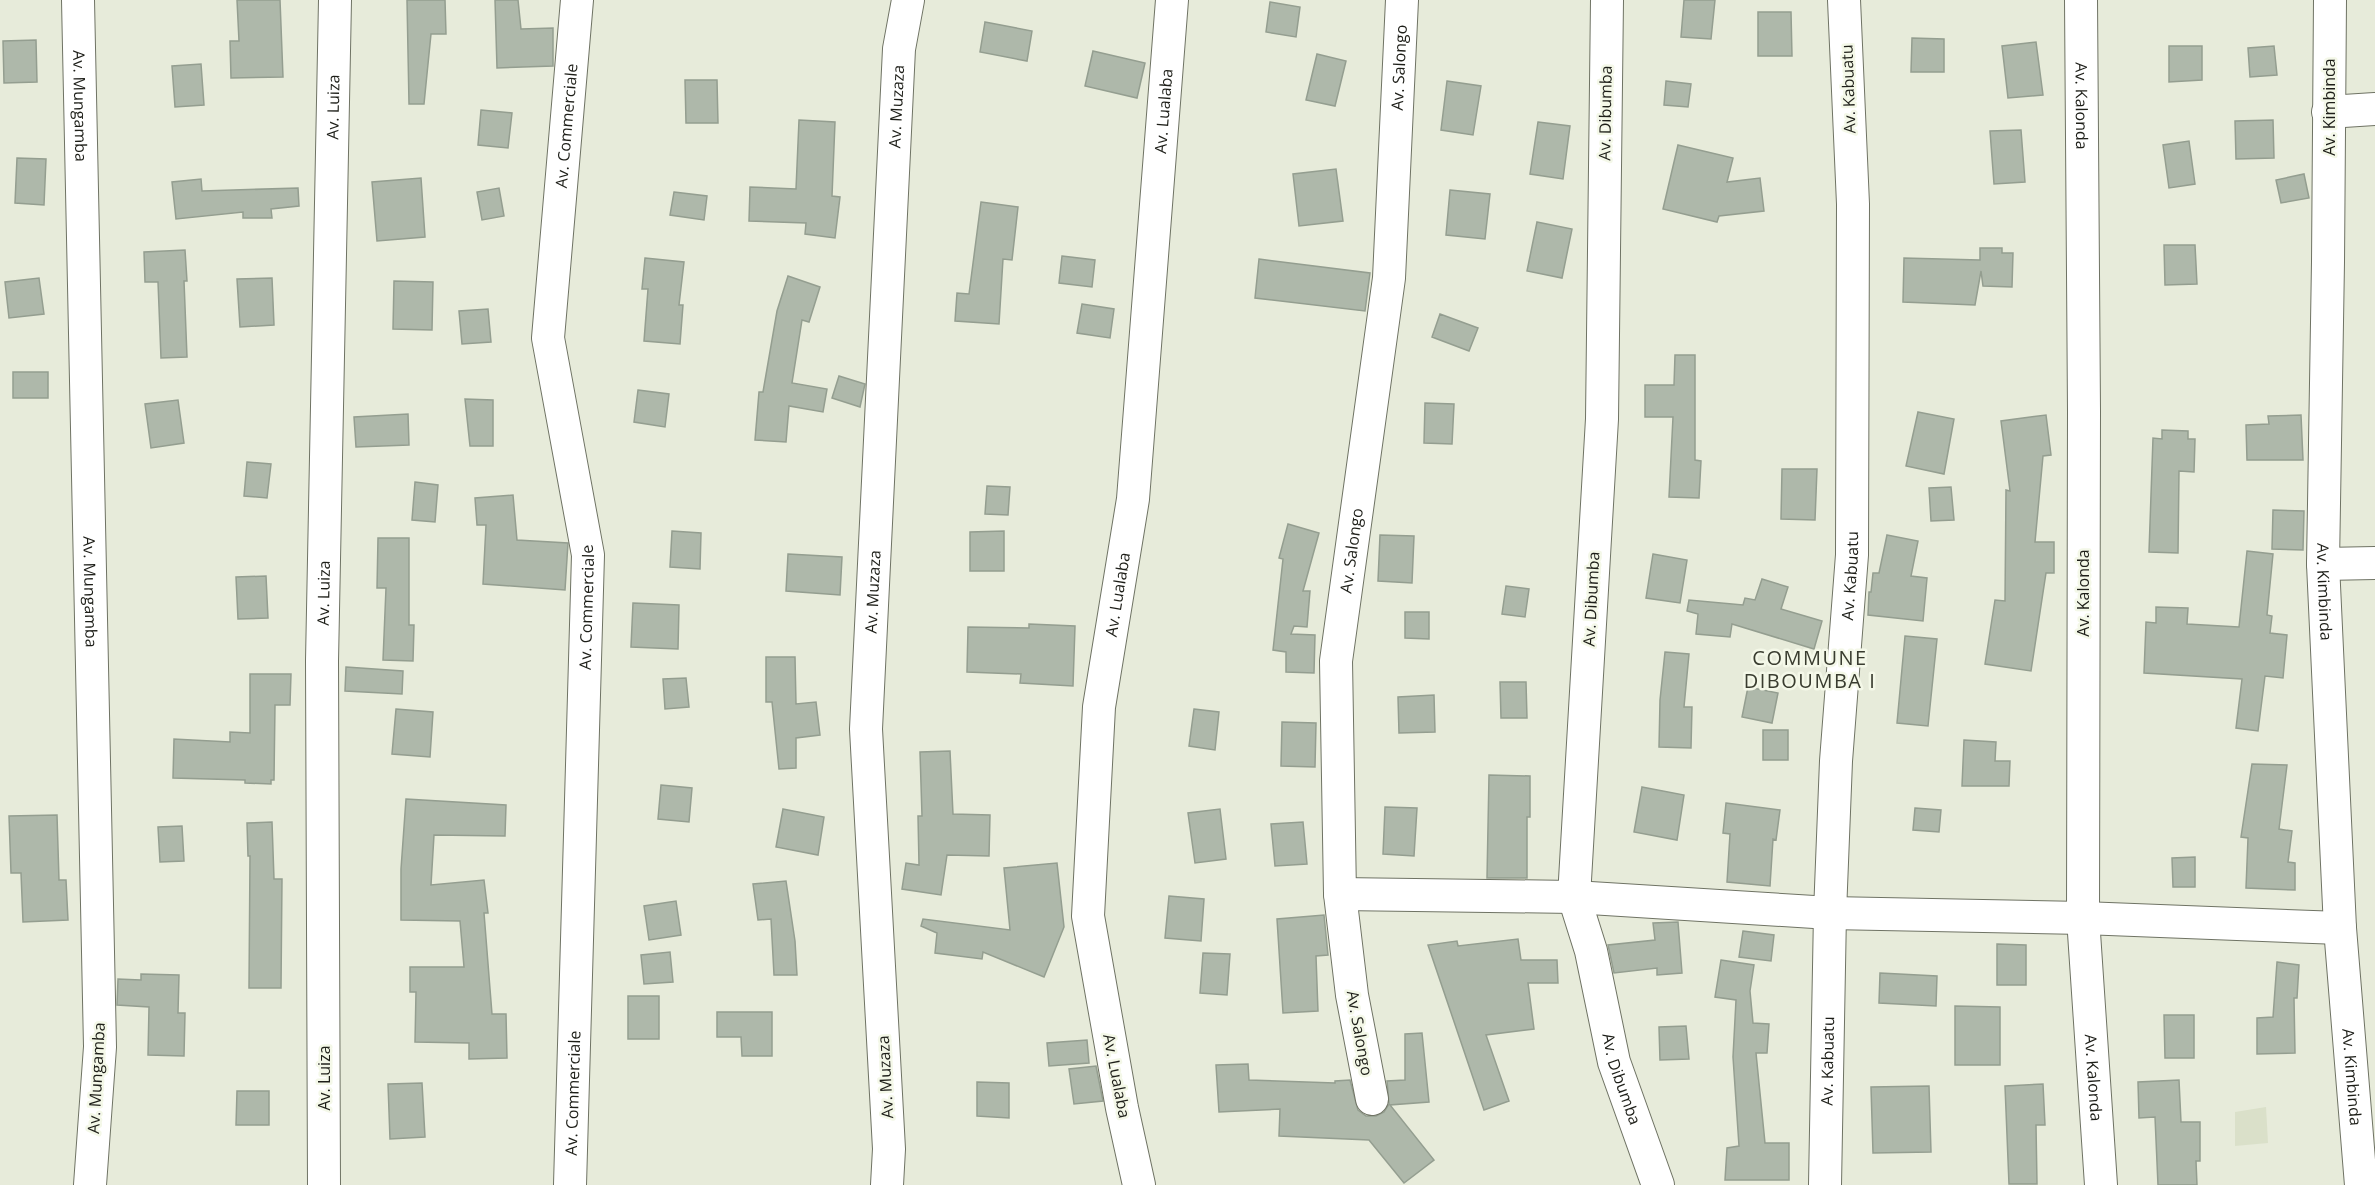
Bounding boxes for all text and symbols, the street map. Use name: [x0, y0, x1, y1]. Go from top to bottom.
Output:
street label: Av. Salongo: [1386, 24, 1412, 111]
street label: Av. Kabuatu: [1835, 44, 1861, 134]
street label: Av. Mungamba: [68, 50, 92, 162]
street label: Av. Kimbinda: [2318, 58, 2340, 156]
street label: Av. Commerciale: [550, 62, 583, 189]
street label: Av. Kalonda: [2070, 62, 2093, 150]
street label: Av. Muzaza: [883, 64, 909, 149]
street label: Av. Dibumba: [1593, 65, 1617, 161]
street label: Av. Lualaba: [1149, 68, 1178, 154]
street label: Av. Luiza: [321, 74, 345, 140]
street label: Av. Salongo: [1334, 507, 1368, 595]
street label: Av. Kabuatu: [1836, 531, 1863, 621]
street label: Av. Mungamba: [78, 536, 103, 648]
street label: Av. Commerciale: [574, 543, 599, 670]
street label: Av. Kimbinda: [2312, 543, 2338, 641]
street label: Av. Kalonda: [2072, 549, 2094, 637]
street label: Av. Muzaza: [860, 550, 886, 634]
street label: Av. Lualaba: [1100, 551, 1135, 638]
street label: Av. Dibumba: [1578, 551, 1604, 647]
street label: Av. Luiza: [312, 560, 335, 626]
district label: COMMUNE DIBOUMBA I: [1744, 644, 1876, 694]
street label: Av. Salongo: [1342, 989, 1378, 1077]
street label: Av. Kabuatu: [1815, 1016, 1839, 1106]
street label: Av. Mungamba: [82, 1022, 110, 1134]
street label: Av. Kimbinda: [2337, 1028, 2367, 1127]
street label: Av. Commerciale: [560, 1030, 585, 1156]
street label: Av. Dibumba: [1597, 1031, 1647, 1128]
street label: Av. Lualaba: [1098, 1032, 1136, 1120]
street label: Av. Kalonda: [2080, 1033, 2108, 1122]
street label: Av. Muzaza: [872, 1035, 898, 1119]
street label: Av. Luiza: [313, 1045, 335, 1111]

